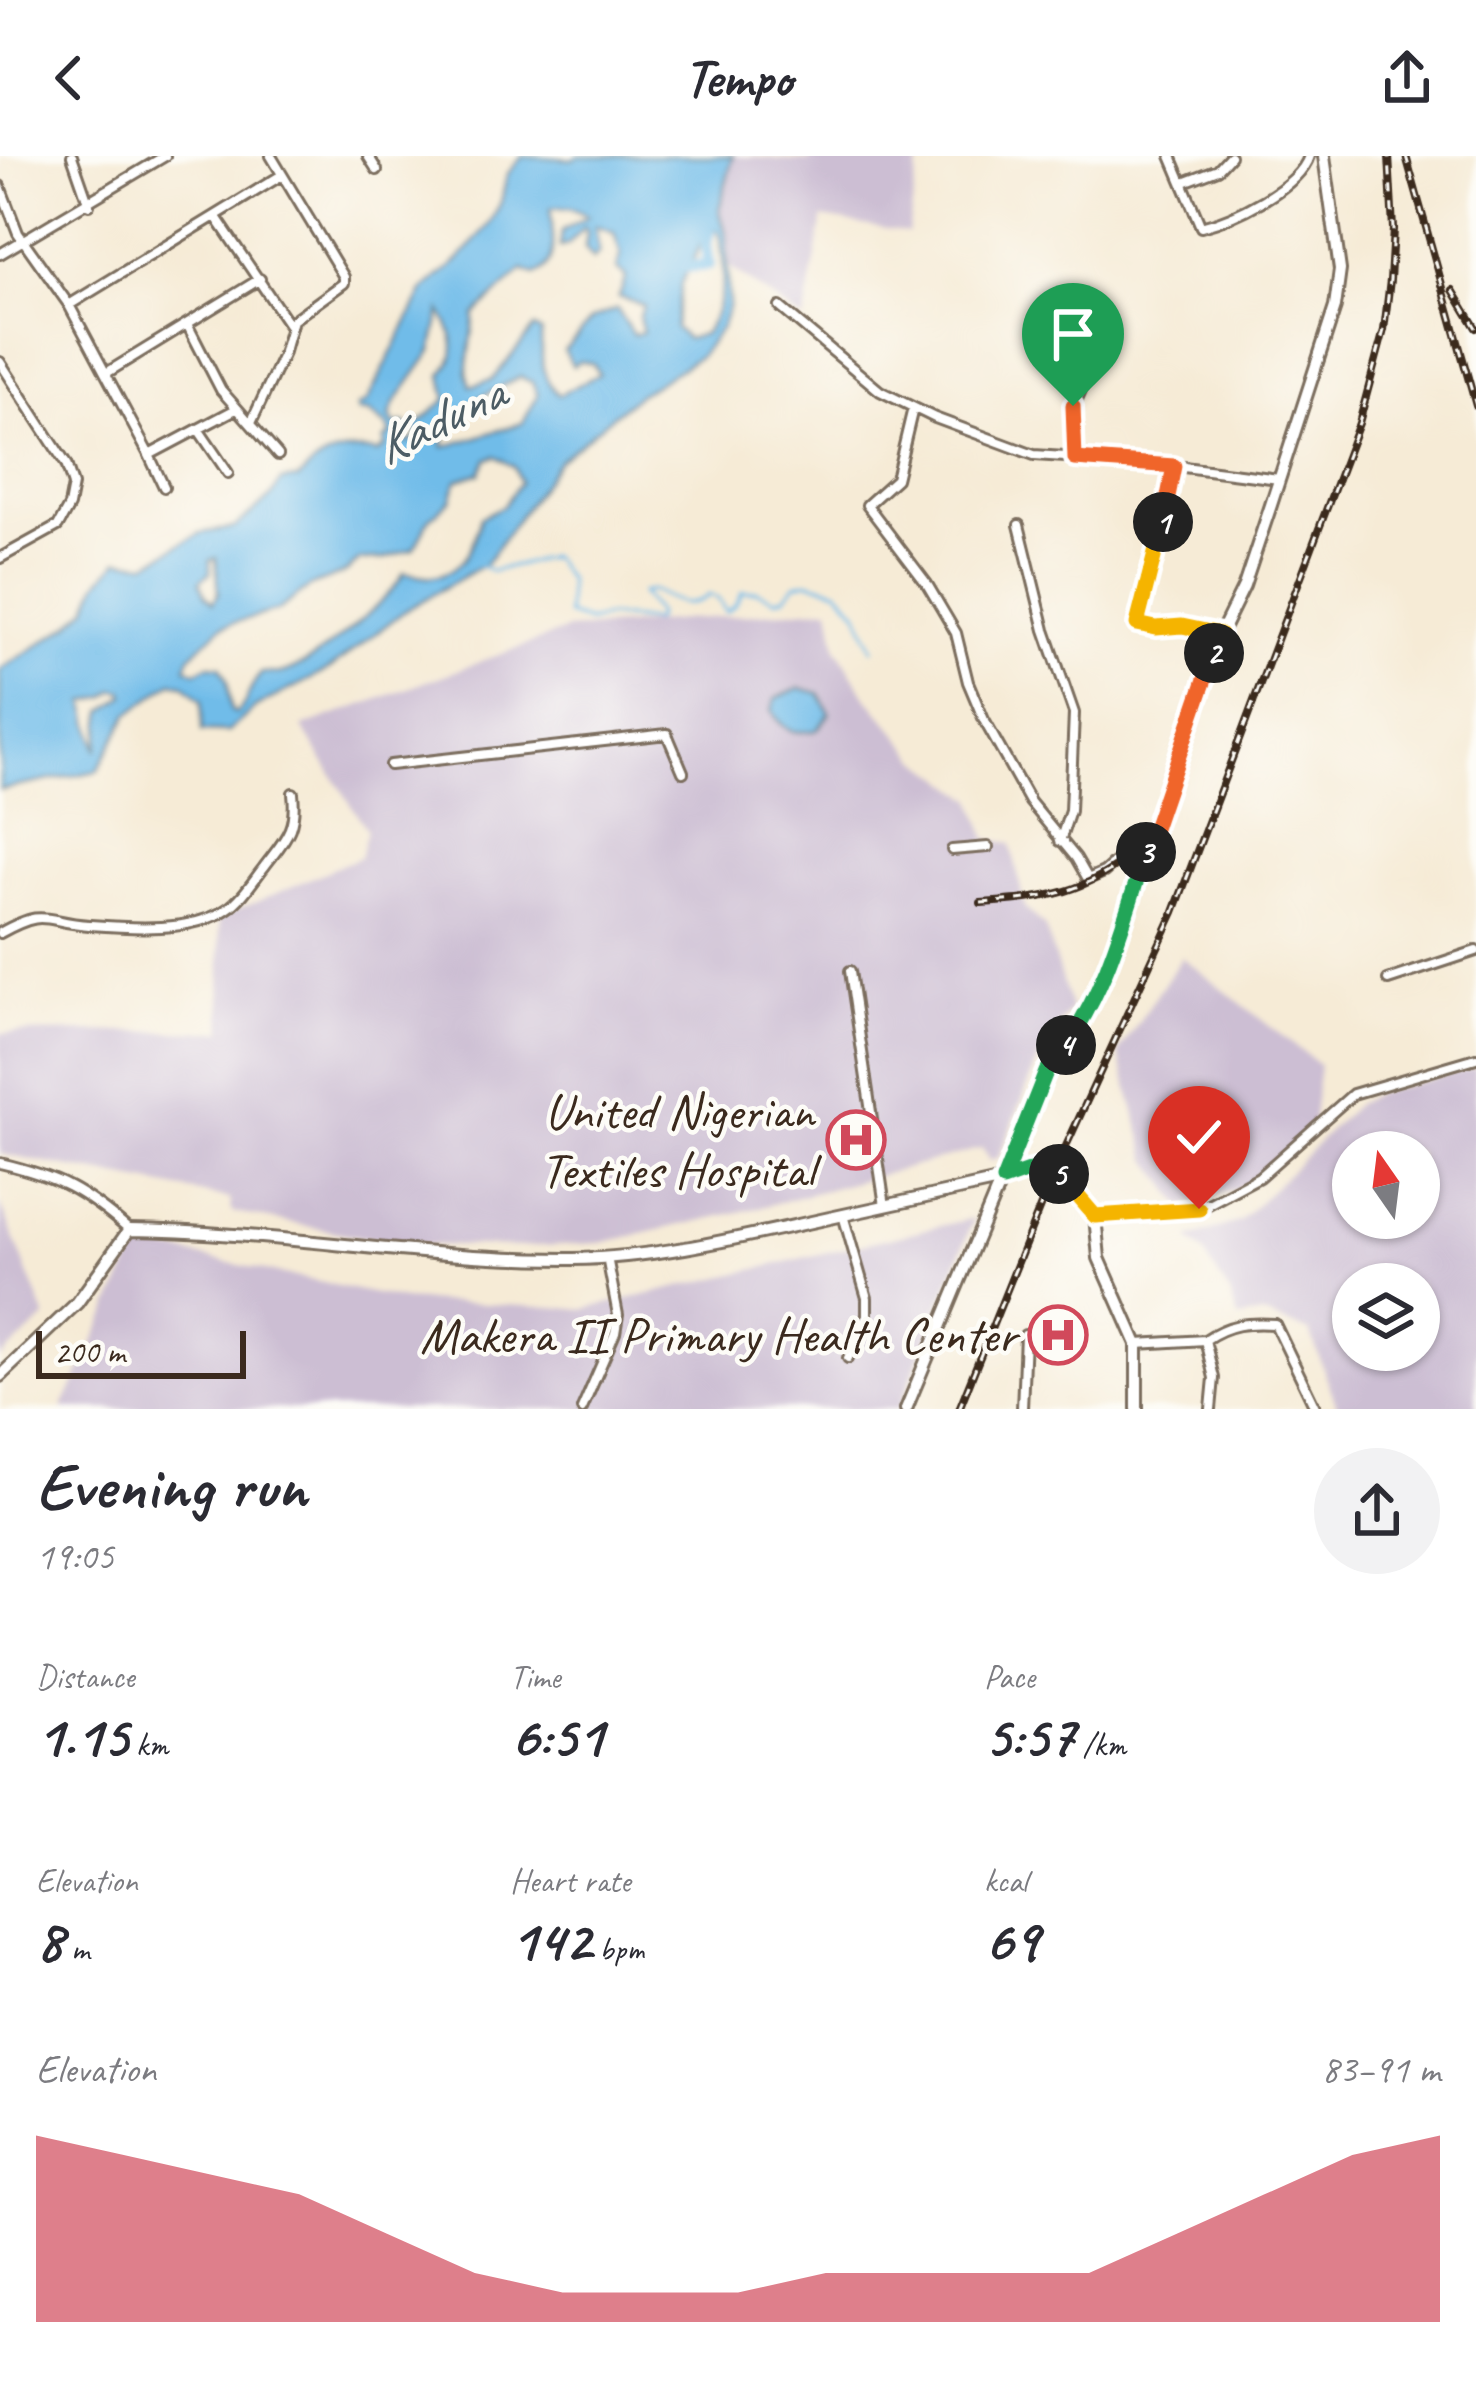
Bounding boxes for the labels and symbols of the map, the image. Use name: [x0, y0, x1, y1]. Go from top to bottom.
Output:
pin: [1022, 283, 1124, 406]
water label: Kaduna: [363, 356, 520, 479]
pin: 1: [1133, 492, 1193, 552]
pin: 2: [1184, 623, 1244, 683]
pin: 3: [1116, 822, 1176, 882]
pin: 4: [1036, 1015, 1096, 1075]
place label: United Nigerian Textiles Hospital: [540, 1079, 822, 1202]
pin: [1148, 1086, 1250, 1209]
hospital icon: United Nigerian Textiles Hospital: [825, 1109, 887, 1171]
north arrow: [1332, 1131, 1440, 1239]
pin: 5: [1029, 1144, 1089, 1204]
place label: Makera II Primary Health Center: [420, 1303, 1021, 1367]
hospital icon: Makera II Primary Health Center: [1027, 1304, 1089, 1366]
scale bar: [36, 1325, 246, 1378]

